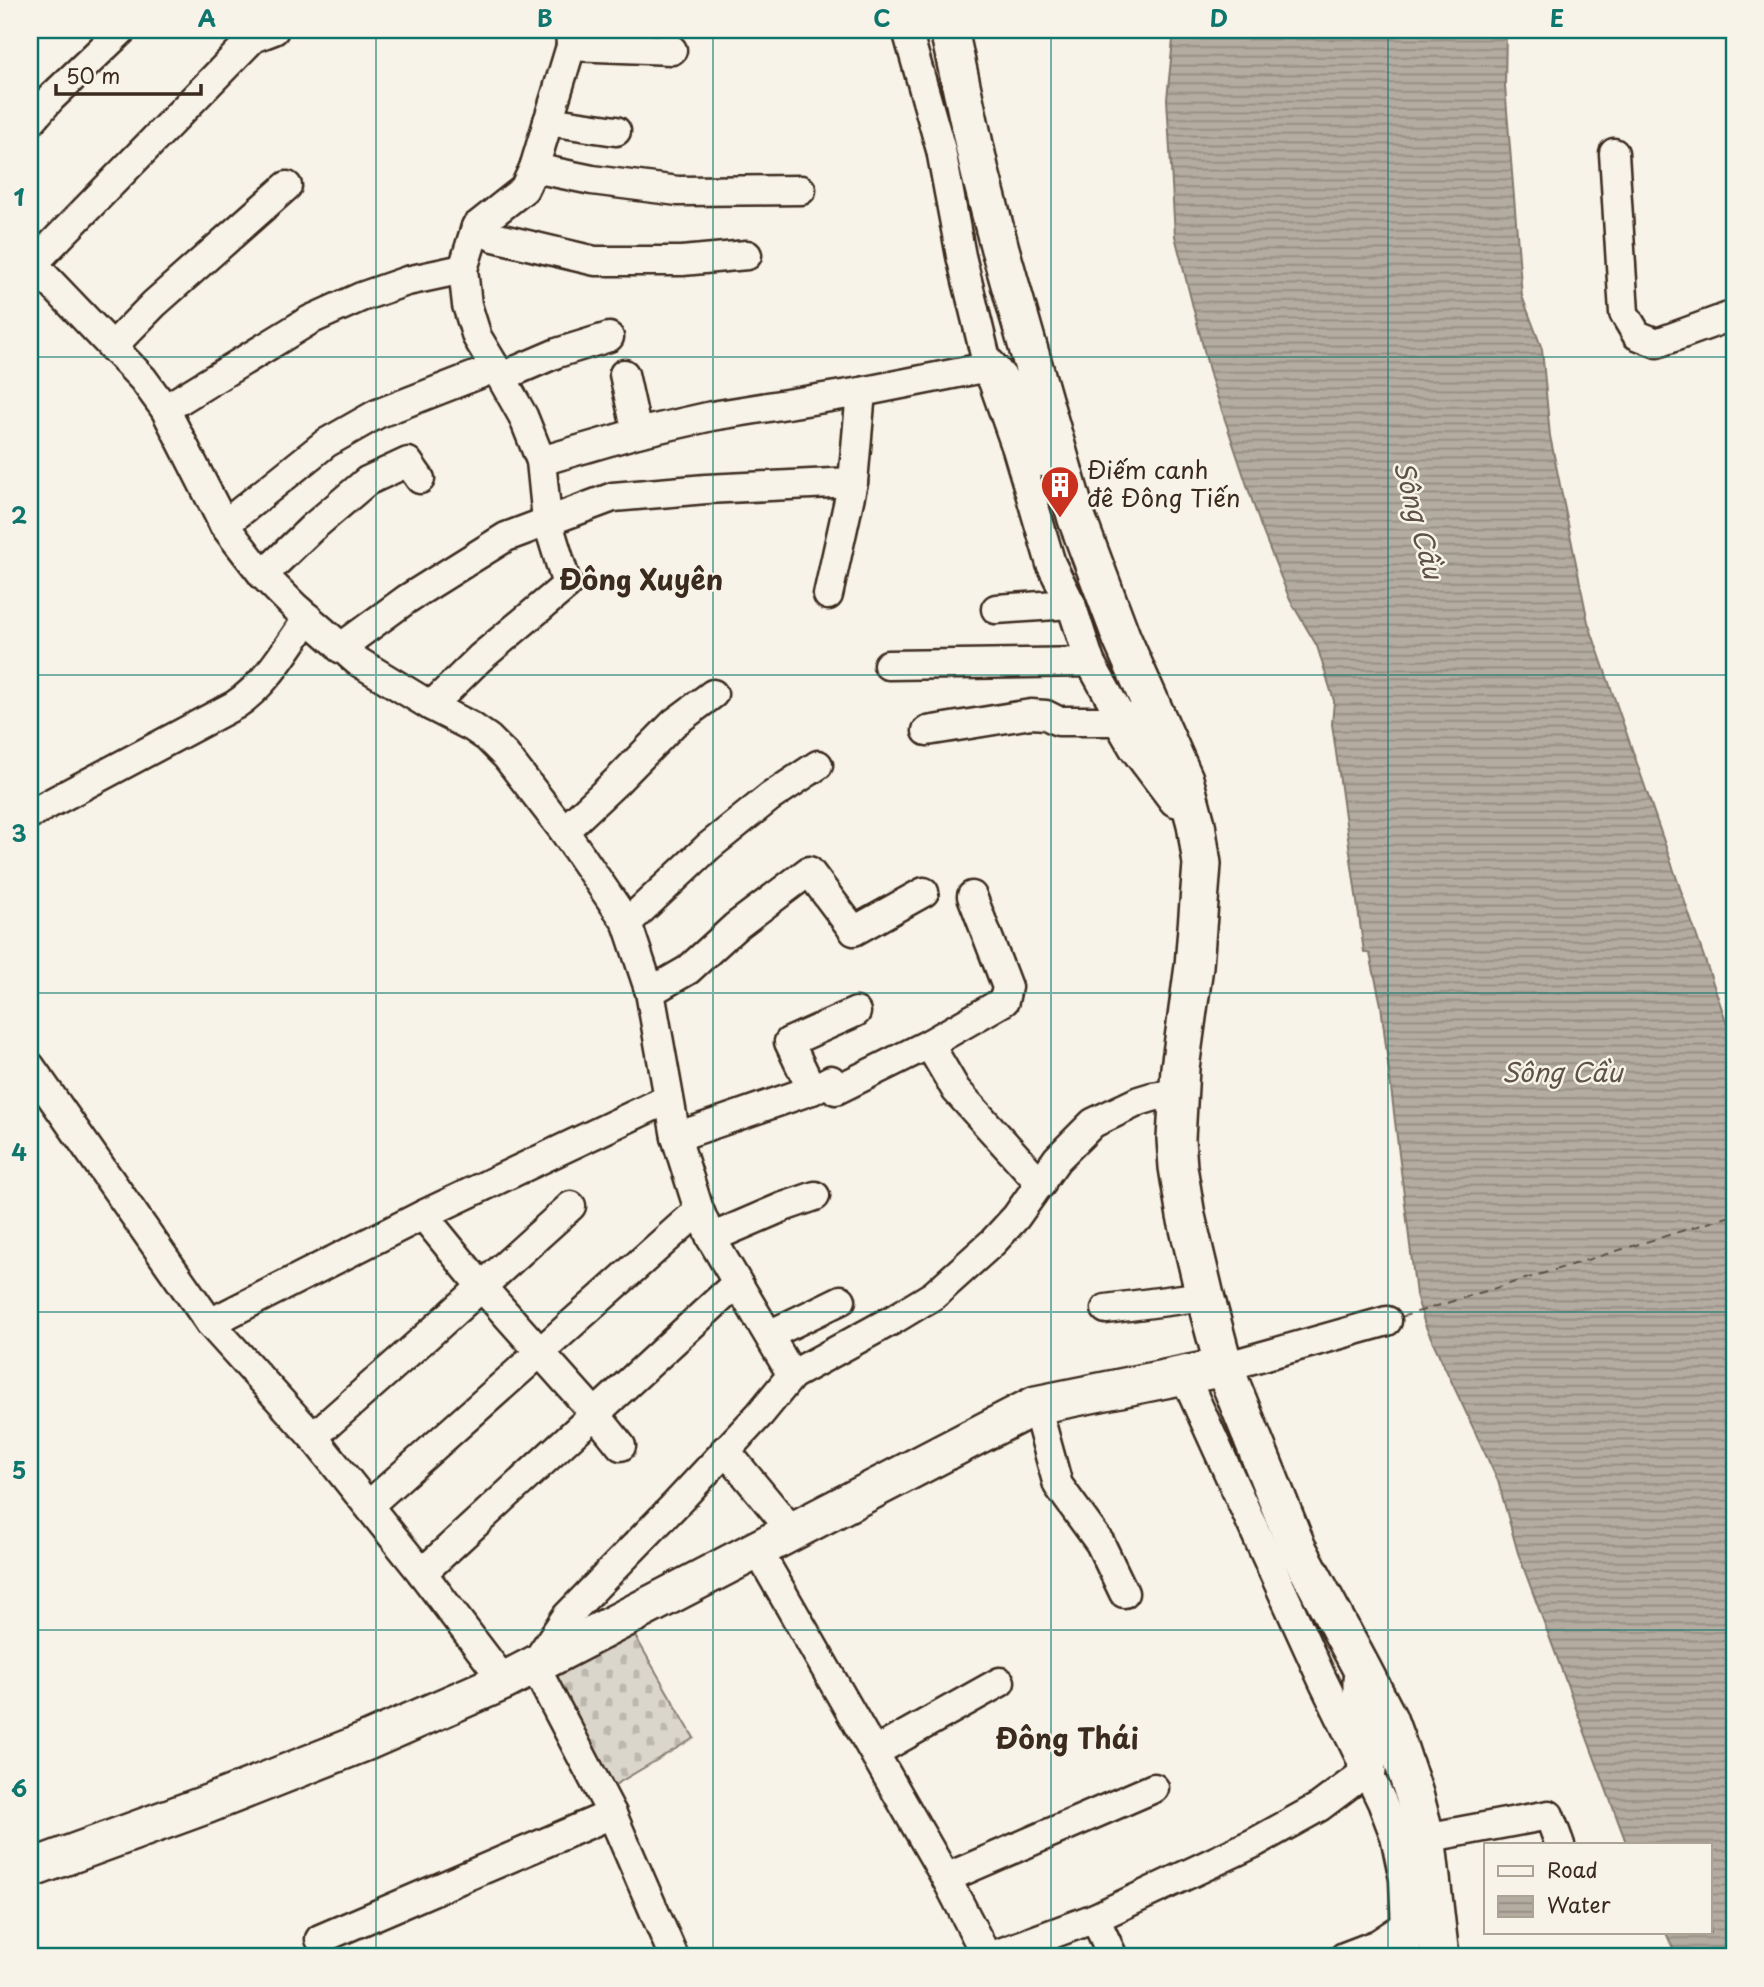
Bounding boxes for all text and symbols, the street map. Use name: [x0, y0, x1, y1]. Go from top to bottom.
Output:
text: A: [198, 0, 216, 35]
text: B: [537, 0, 553, 35]
text: C: [873, 0, 891, 35]
text: D: [1210, 0, 1228, 35]
text: E: [1550, 0, 1564, 35]
scale bar: [56, 52, 201, 96]
text: 50 m: [66, 59, 120, 91]
text: 1: [14, 179, 25, 214]
place label: Điếm canh đê Đông Tiến: [1087, 451, 1240, 515]
water label: Sông Cầu: [1385, 456, 1454, 585]
building icon: Điếm canh đê Đông Tiến: [1039, 464, 1081, 519]
text: 2: [11, 497, 27, 532]
district label: Đông Xuyên: [559, 557, 723, 600]
text: 3: [11, 815, 27, 850]
water label: Sông Cầu: [1502, 1052, 1624, 1091]
text: 4: [11, 1134, 27, 1169]
text: 5: [12, 1452, 26, 1487]
district label: Đông Thái: [995, 1716, 1139, 1759]
text: 6: [11, 1770, 27, 1805]
legend: [1484, 1843, 1712, 1934]
text: Road: [1547, 1853, 1598, 1885]
text: Water: [1547, 1888, 1611, 1920]

